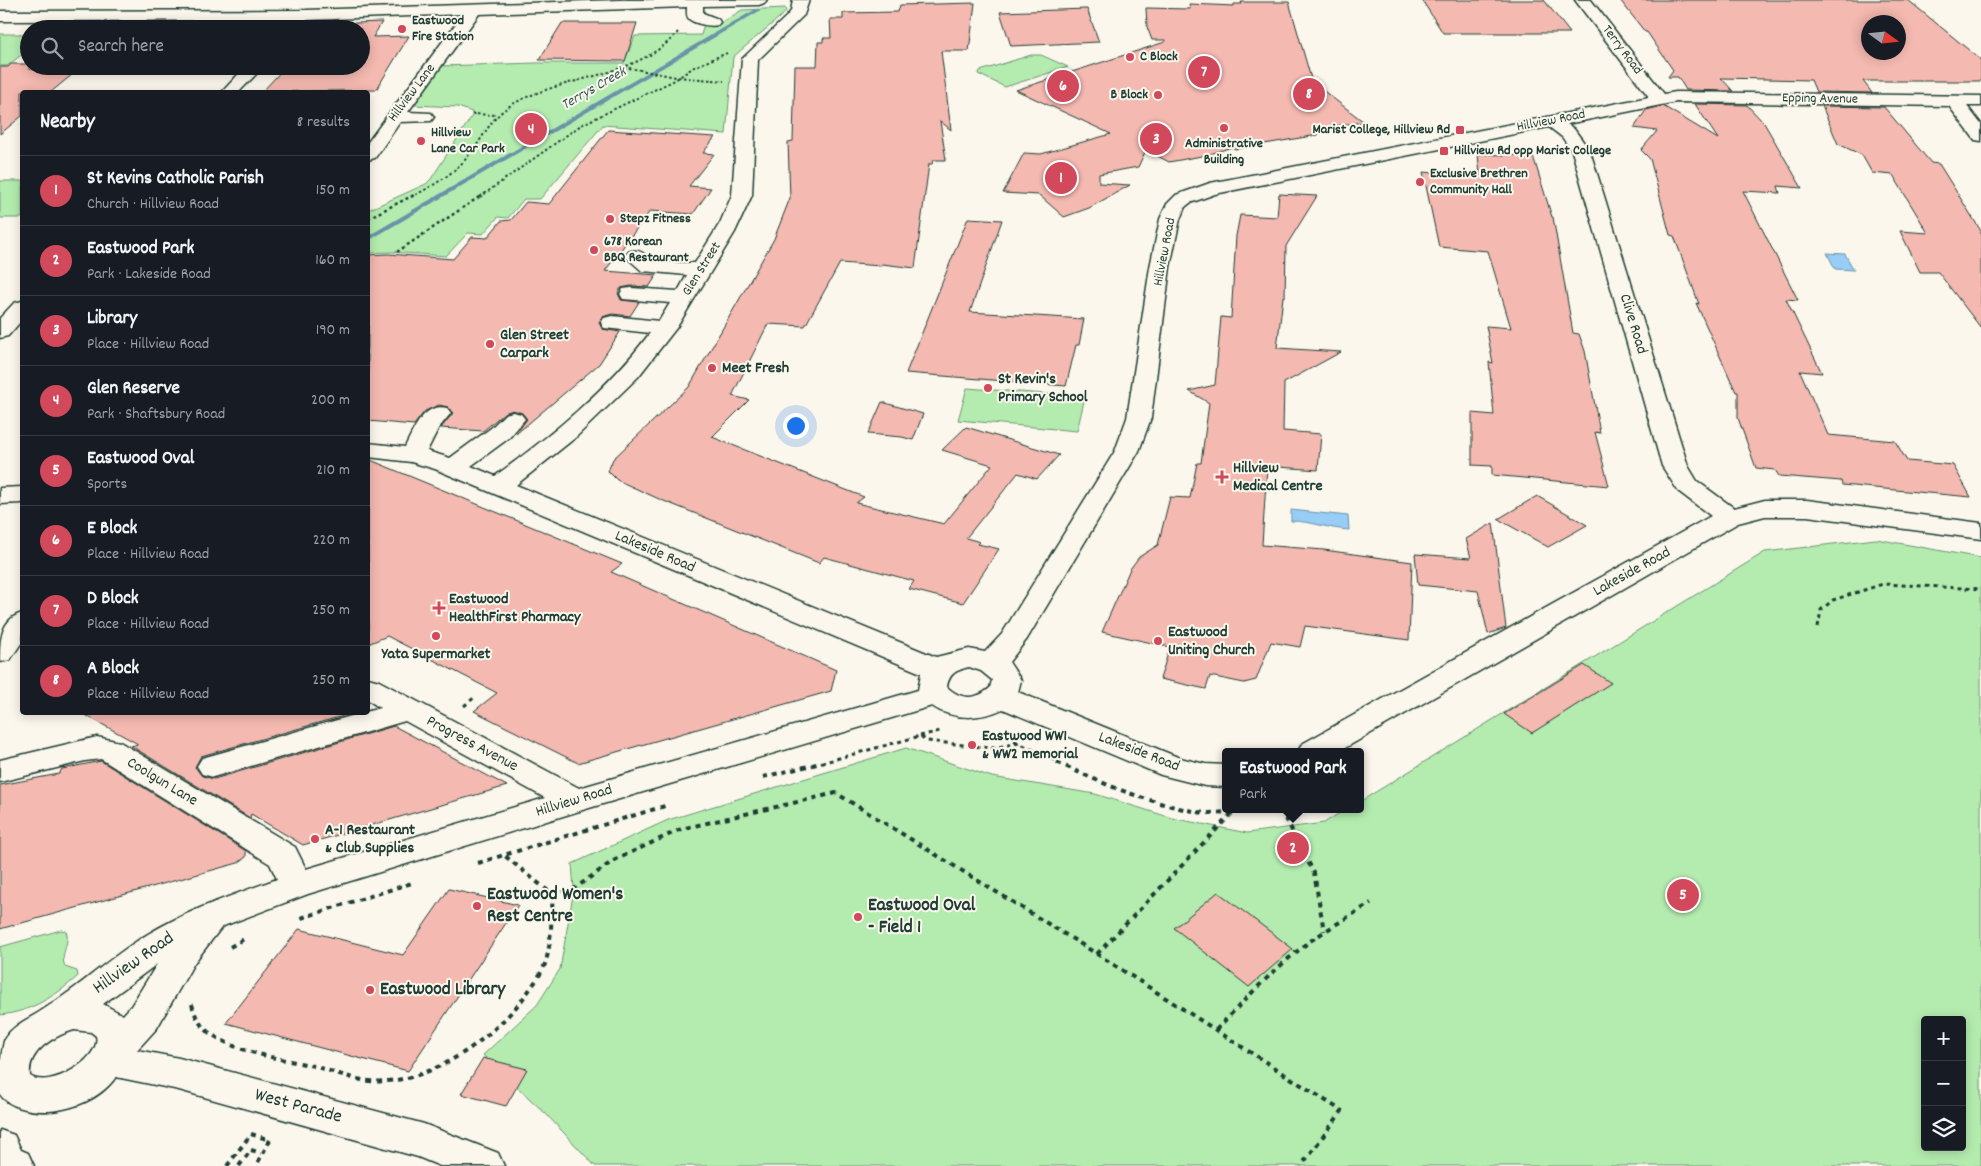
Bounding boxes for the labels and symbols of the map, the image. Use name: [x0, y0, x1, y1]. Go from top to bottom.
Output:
place label: Eastwood Fire Station: [412, 11, 474, 47]
north arrow: [1861, 15, 1906, 60]
street label: Terry Road: [1597, 21, 1647, 79]
marker: Eastwood Fire Station: [396, 23, 408, 35]
place label: C Block: [1140, 47, 1178, 67]
marker: C Block: [1124, 51, 1136, 63]
pin: 7: [1188, 53, 1220, 91]
street label: Hillview Lane: [384, 60, 440, 126]
water label: Terrys Creek: [557, 61, 632, 116]
pin: 6: [1047, 67, 1079, 105]
pin: 8: [1293, 75, 1325, 113]
place label: B Block: [1111, 85, 1148, 105]
street label: Epping Avenue: [1782, 88, 1858, 110]
marker: B Block: [1152, 89, 1164, 101]
street label: Hillview Road: [1515, 105, 1587, 137]
pin: 4: [515, 110, 547, 148]
pin: 3: [1140, 120, 1172, 158]
place label: Marist College, Hillview Rd: [1313, 120, 1450, 140]
marker: Administrative Building: [1218, 122, 1230, 134]
place label: Hillview Lane Car Park: [431, 123, 505, 159]
marker: Marist College, Hillview Rd: [1454, 124, 1466, 136]
place label: Administrative Building: [1185, 134, 1263, 170]
marker: Hillview Lane Car Park: [415, 135, 427, 147]
place label: Hillview Rd opp Marist College: [1454, 141, 1611, 161]
marker: Hillview Rd opp Marist College: [1438, 145, 1450, 157]
pin: 1: [1045, 159, 1077, 197]
place label: Exclusive Brethren Community Hall: [1430, 164, 1528, 200]
marker: Exclusive Brethren Community Hall: [1414, 176, 1426, 188]
place label: Stepz Fitness: [620, 209, 691, 229]
marker: Stepz Fitness: [604, 213, 616, 225]
street label: Hillview Road: [1149, 216, 1181, 288]
place label: 678 Korean BBQ Restaurant: [604, 232, 690, 268]
street label: Glen Street: [678, 238, 726, 300]
marker: 678 Korean BBQ Restaurant: [588, 244, 600, 256]
street label: Clive Road: [1613, 291, 1653, 357]
place label: Glen Street Carpark: [500, 324, 569, 365]
marker: Glen Street Carpark: [484, 338, 496, 350]
place label: Meet Fresh: [722, 357, 789, 380]
marker: Meet Fresh: [706, 362, 718, 374]
place label: St Kevin's Primary School: [998, 368, 1088, 409]
marker: St Kevin's Primary School: [982, 382, 994, 394]
your location: [783, 413, 809, 439]
place label: Hillview Medical Centre: [1233, 457, 1322, 498]
marker: Hillview Medical Centre: [1215, 470, 1229, 484]
street label: Lakeside Road: [611, 525, 699, 579]
street label: Lakeside Road: [1589, 541, 1675, 603]
place label: Eastwood HealthFirst Pharmacy: [449, 588, 582, 629]
marker: Eastwood HealthFirst Pharmacy: [433, 602, 445, 614]
place label: Eastwood Uniting Church: [1168, 621, 1255, 662]
marker: Yata Supermarket: [430, 630, 442, 642]
marker: Eastwood Uniting Church: [1152, 635, 1164, 647]
place label: Yata Supermarket: [381, 643, 490, 666]
street label: Progress Avenue: [422, 710, 522, 778]
place label: Eastwood WW1 & WW2 memorial: [982, 725, 1078, 766]
street label: Lakeside Road: [1095, 726, 1183, 778]
marker: Eastwood WW1 & WW2 memorial: [966, 739, 978, 751]
street label: Coolgun Lane: [122, 752, 202, 812]
street label: Hillview Road: [533, 778, 615, 824]
place label: A-1 Restaurant & Club Supplies: [325, 819, 415, 860]
pin: 2: [1277, 829, 1309, 867]
marker: A-1 Restaurant & Club Supplies: [309, 833, 321, 845]
pin: 5: [1667, 876, 1699, 914]
place label: Eastwood Women's Rest Centre: [487, 882, 623, 931]
place label: Eastwood Oval - Field 1: [868, 893, 976, 942]
marker: Eastwood Women's Rest Centre: [471, 900, 483, 912]
marker: Eastwood Oval - Field 1: [852, 911, 864, 923]
street label: Hillview Road: [88, 926, 180, 1002]
place label: Eastwood Library: [380, 977, 506, 1004]
marker: Eastwood Library: [364, 984, 376, 996]
street label: West Parade: [251, 1082, 345, 1132]

